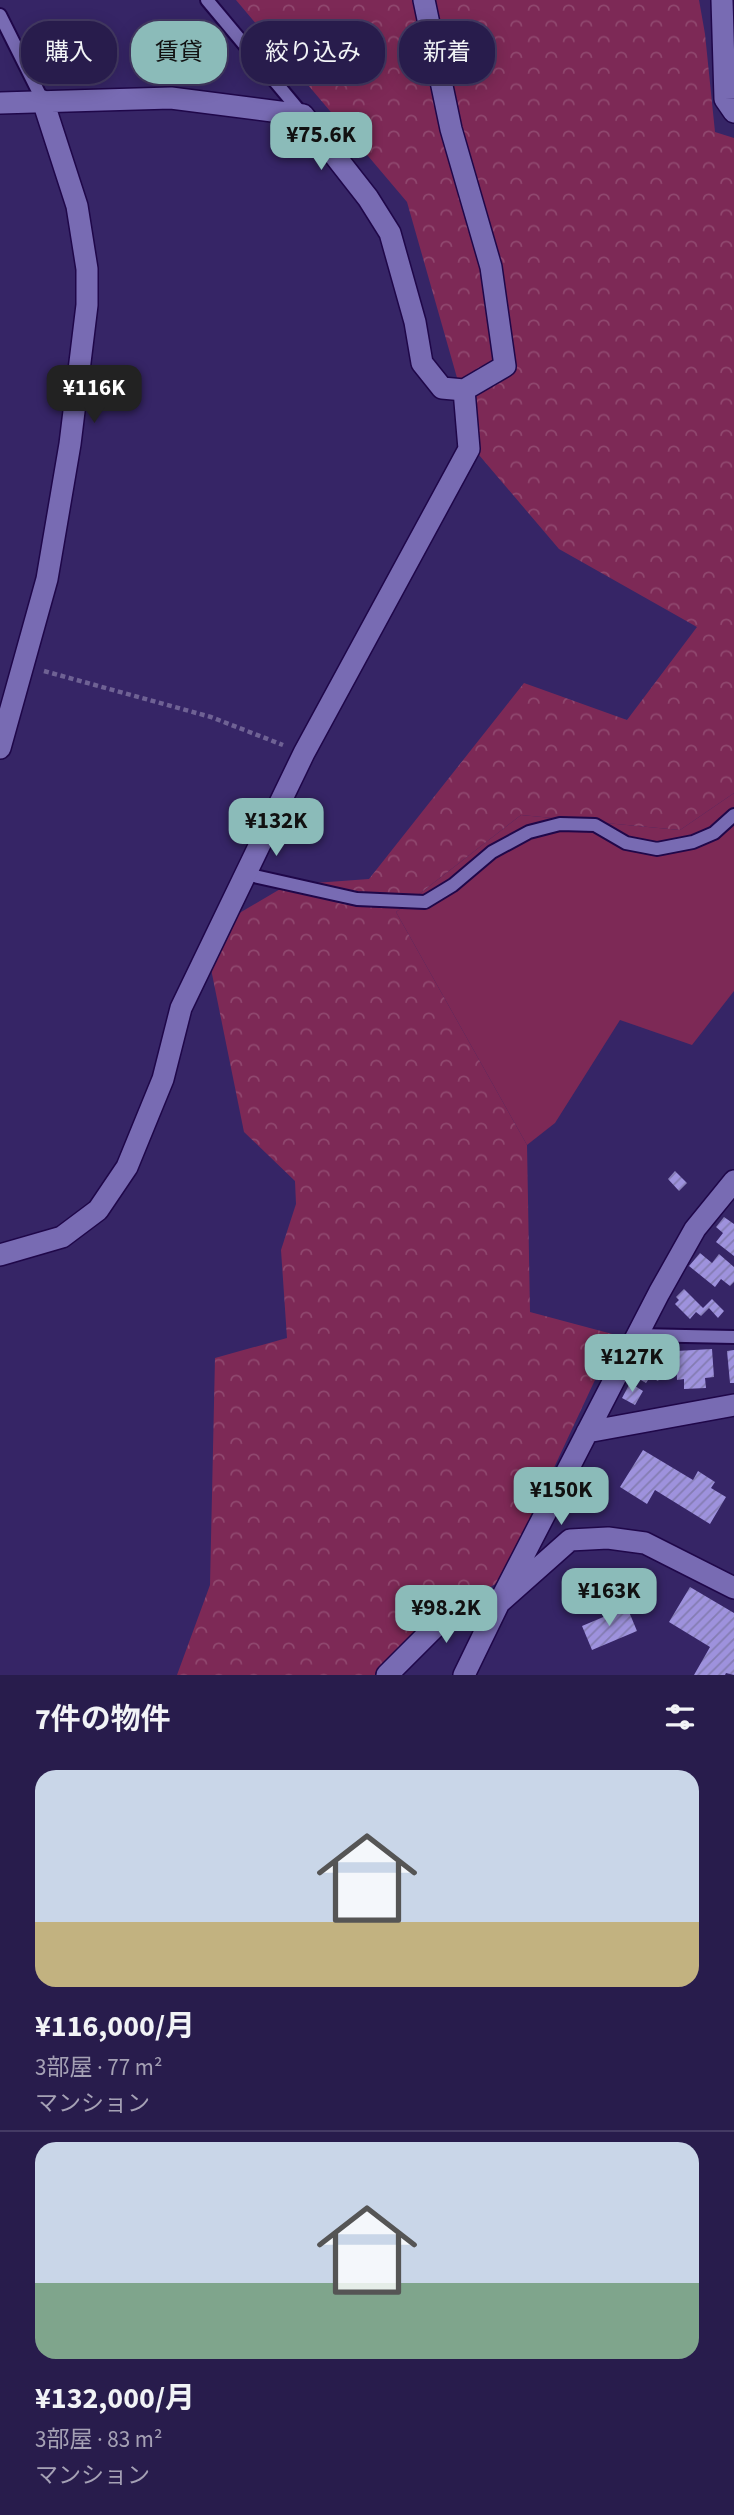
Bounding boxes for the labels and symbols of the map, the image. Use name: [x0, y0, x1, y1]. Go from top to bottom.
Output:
pin: ¥75.6K: [264, 113, 378, 172]
pin: ¥116K: [45, 366, 143, 425]
pin: ¥132K: [227, 798, 325, 858]
pin: ¥127K: [583, 1334, 681, 1394]
pin: ¥150K: [512, 1468, 610, 1527]
pin: ¥163K: [560, 1568, 658, 1628]
pin: ¥98.2K: [389, 1586, 503, 1645]

